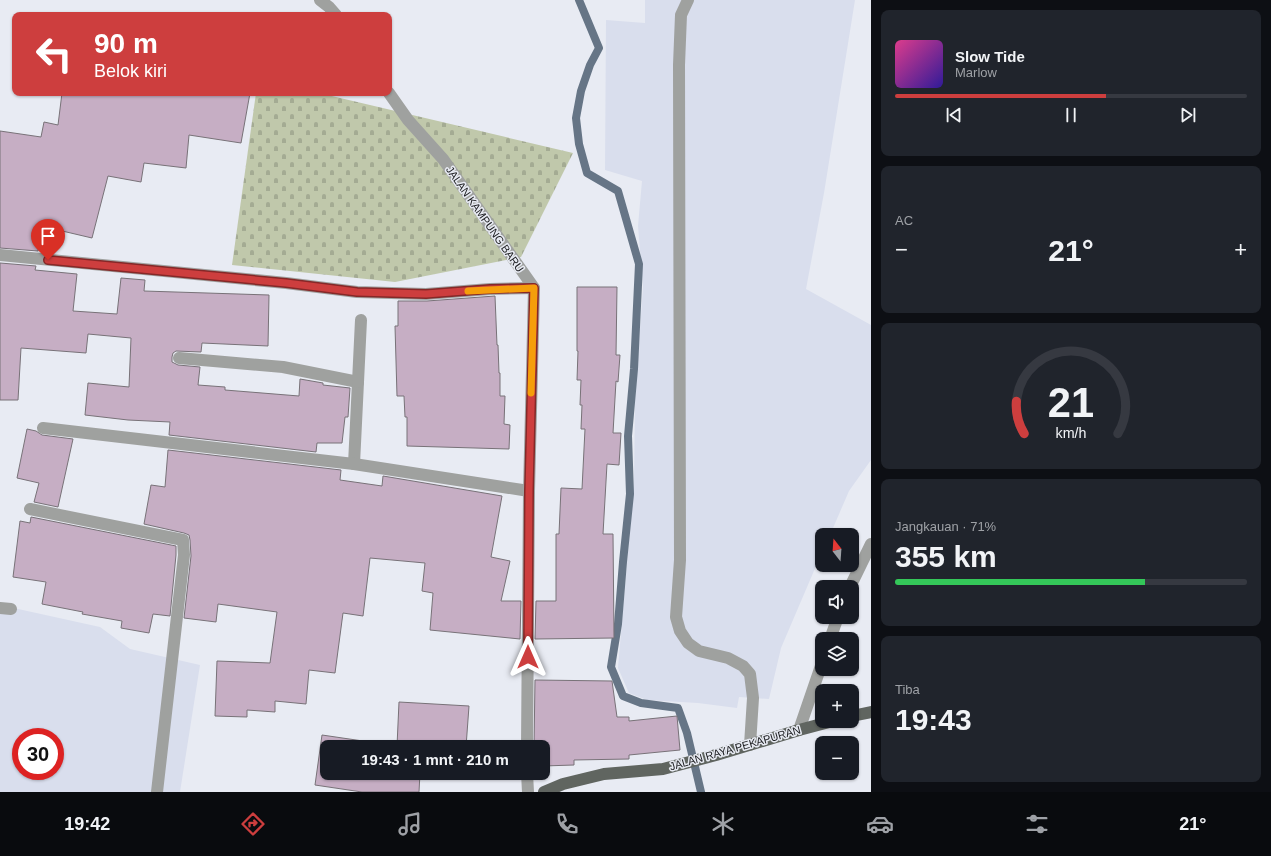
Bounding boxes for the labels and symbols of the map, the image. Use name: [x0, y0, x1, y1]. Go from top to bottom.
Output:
street label: JALAN KAMPUNG BARU: [444, 164, 526, 274]
pin: [31, 219, 65, 260]
north arrow: [815, 528, 859, 572]
position arrow: [507, 636, 549, 678]
street label: JALAN RAYA PEKAPURAN: [668, 723, 802, 773]
speed limit sign: 30: [12, 728, 64, 780]

